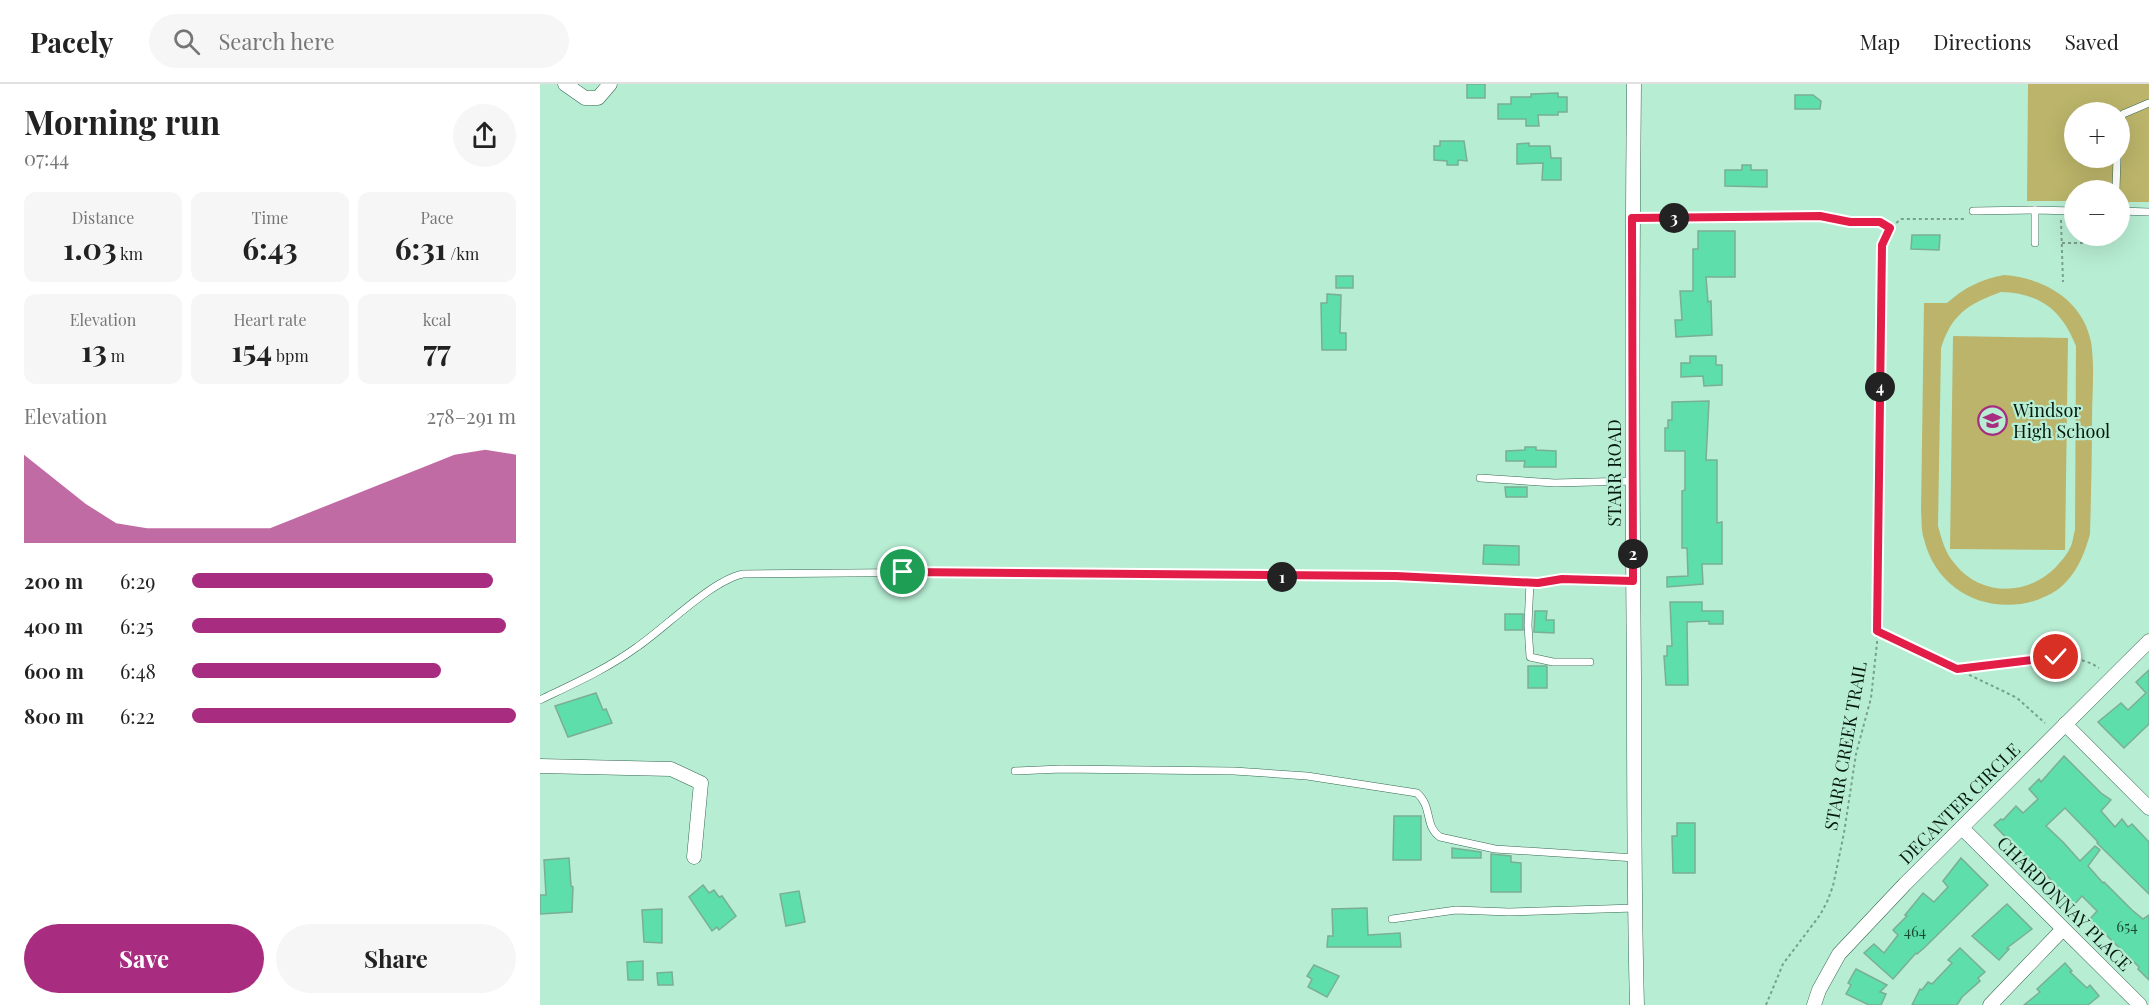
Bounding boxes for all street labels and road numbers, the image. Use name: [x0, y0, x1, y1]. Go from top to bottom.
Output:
street label: STARR ROAD: [1602, 419, 1626, 527]
street label: STARR CREEK TRAIL: [1818, 659, 1872, 832]
street label: DECANTER CIRCLE: [1894, 737, 2025, 869]
street label: CHARDONNAY PLACE: [1992, 831, 2137, 976]

